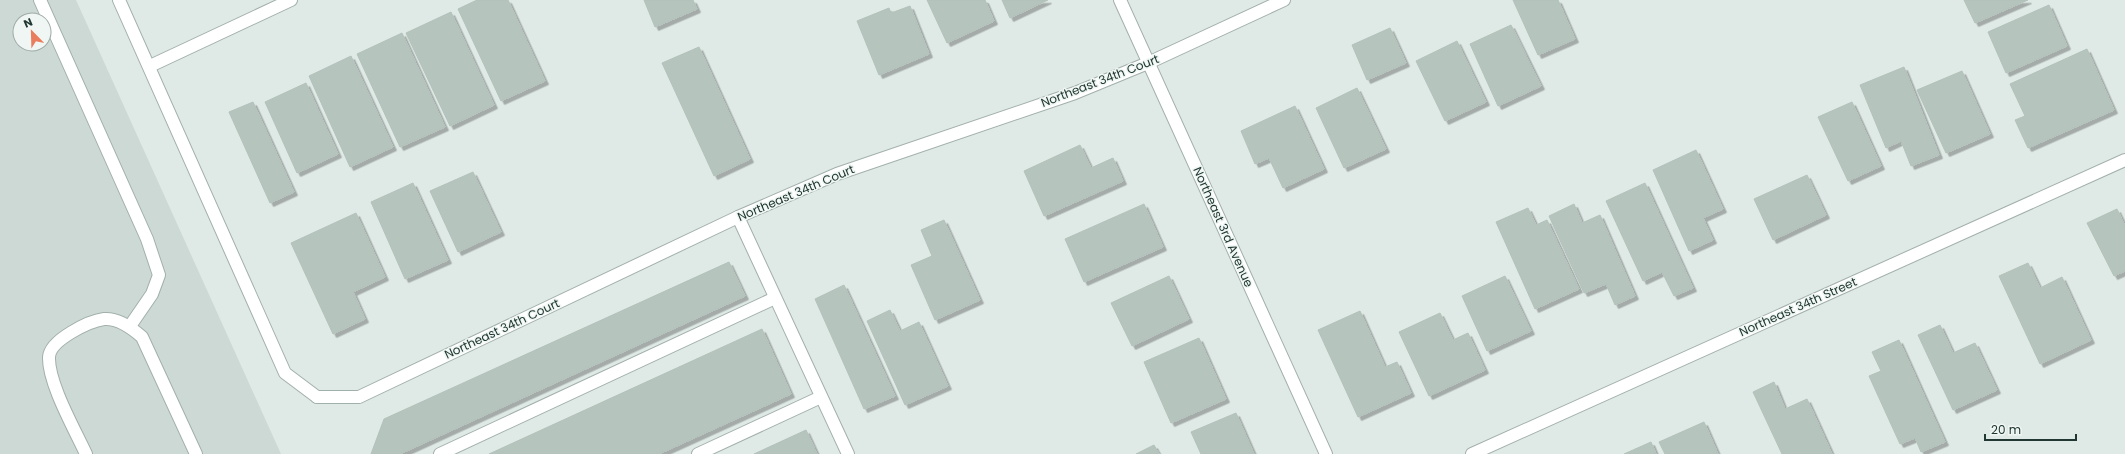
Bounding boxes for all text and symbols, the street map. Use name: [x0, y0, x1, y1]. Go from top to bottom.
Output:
north arrow: [12, 12, 52, 52]
text: N: [21, 14, 35, 32]
street label: Northeast 34th Court: [1038, 50, 1161, 111]
street label: Northeast 34th Court: [735, 160, 857, 225]
street label: Northeast 3rd Avenue: [1189, 164, 1258, 290]
street label: Northeast 34th Street: [1736, 273, 1859, 340]
street label: Northeast 34th Court: [441, 294, 562, 363]
scale bar: [1985, 416, 2076, 442]
text: 20 m: [1991, 421, 2021, 438]

